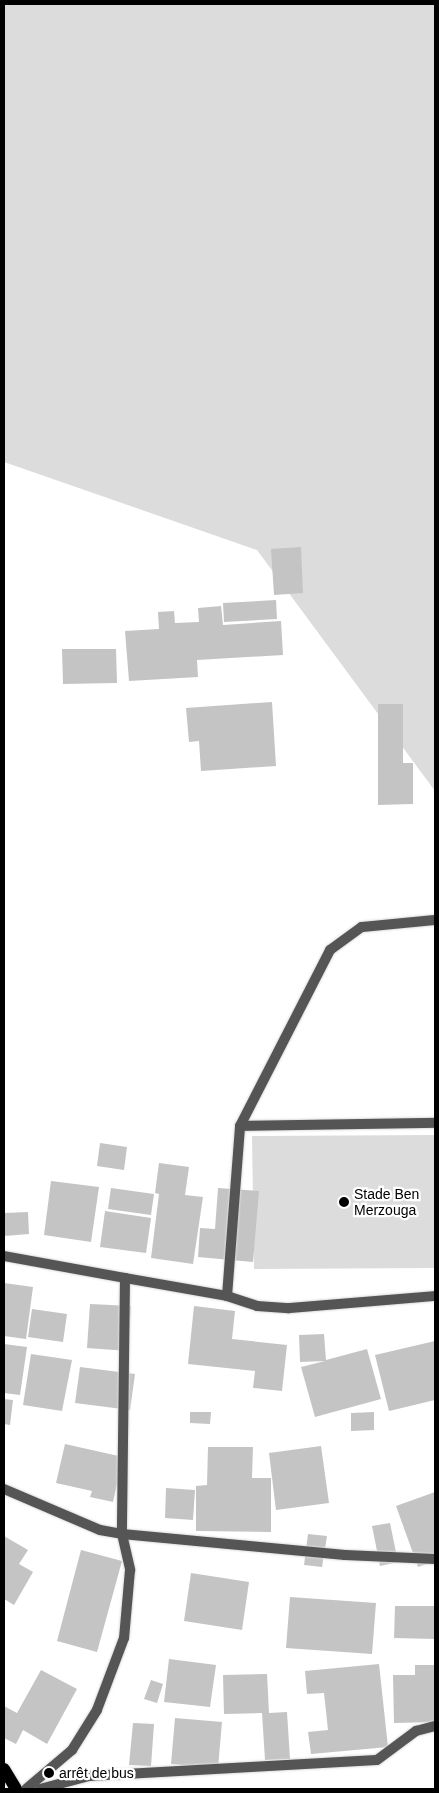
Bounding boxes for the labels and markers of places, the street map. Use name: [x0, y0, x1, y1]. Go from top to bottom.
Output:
place label: Stade Ben Merzouga: [354, 1186, 419, 1218]
marker: Stade Ben Merzouga: [338, 1196, 350, 1208]
place label: arrêt de bus: [59, 1765, 134, 1781]
marker: arrêt de bus: [43, 1767, 55, 1779]

